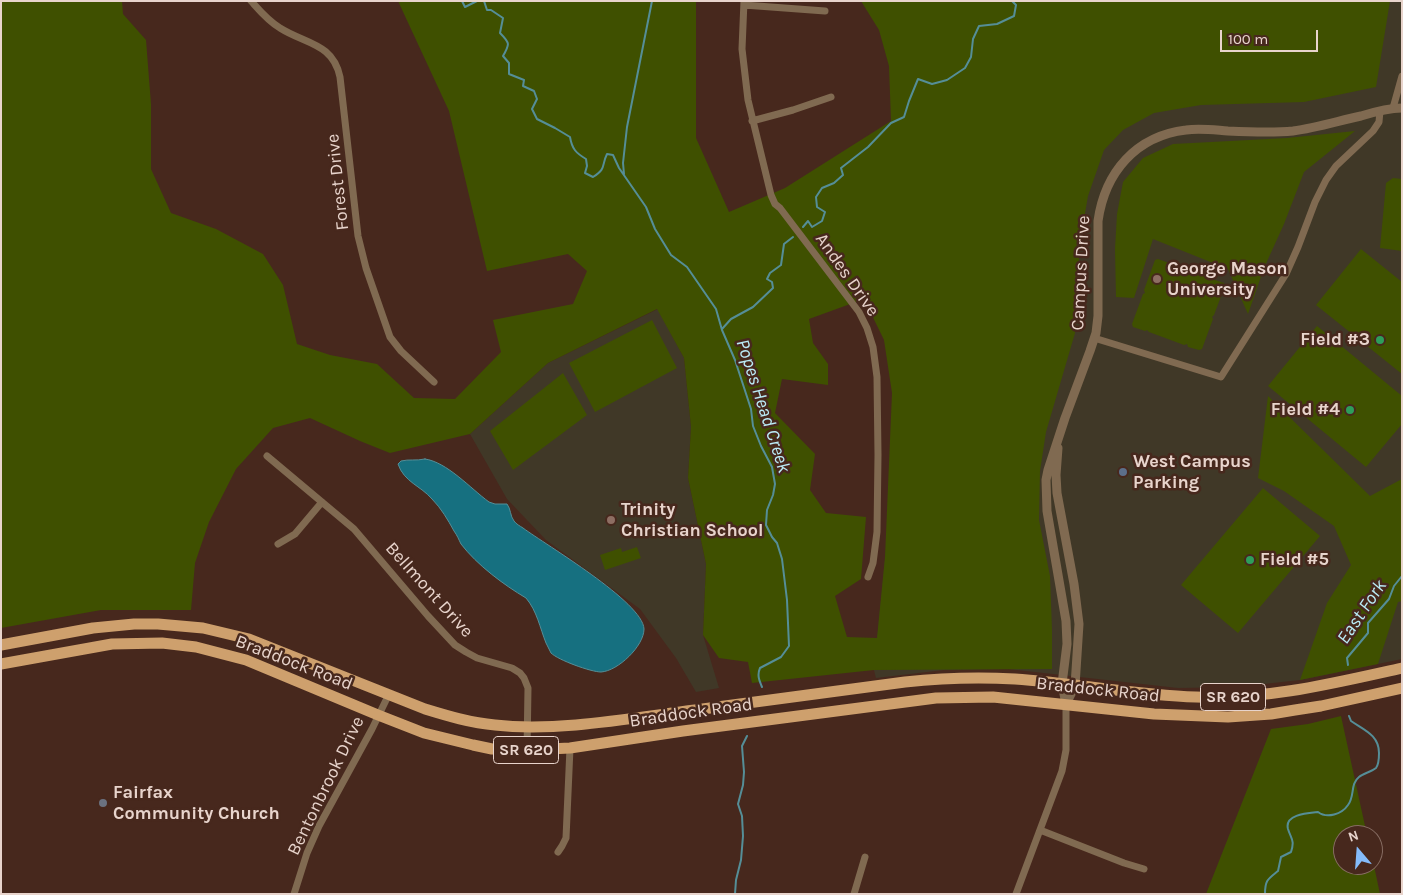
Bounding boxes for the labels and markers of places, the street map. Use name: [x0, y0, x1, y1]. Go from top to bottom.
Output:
place label: George Mason University: [1167, 258, 1288, 300]
marker: George Mason University: [1151, 273, 1163, 285]
place label: Field #3: [1300, 329, 1370, 351]
marker: Field #3: [1374, 334, 1386, 346]
place label: Field #4: [1271, 399, 1340, 421]
marker: Field #4: [1344, 404, 1356, 416]
place label: West Campus Parking: [1133, 451, 1251, 494]
marker: West Campus Parking: [1117, 466, 1129, 478]
place label: Trinity Christian School: [621, 499, 763, 542]
marker: Trinity Christian School: [605, 514, 617, 526]
place label: Field #5: [1260, 549, 1329, 571]
marker: Field #5: [1244, 554, 1256, 566]
place label: Fairfax Community Church: [113, 782, 280, 824]
marker: Fairfax Community Church: [97, 797, 109, 809]

